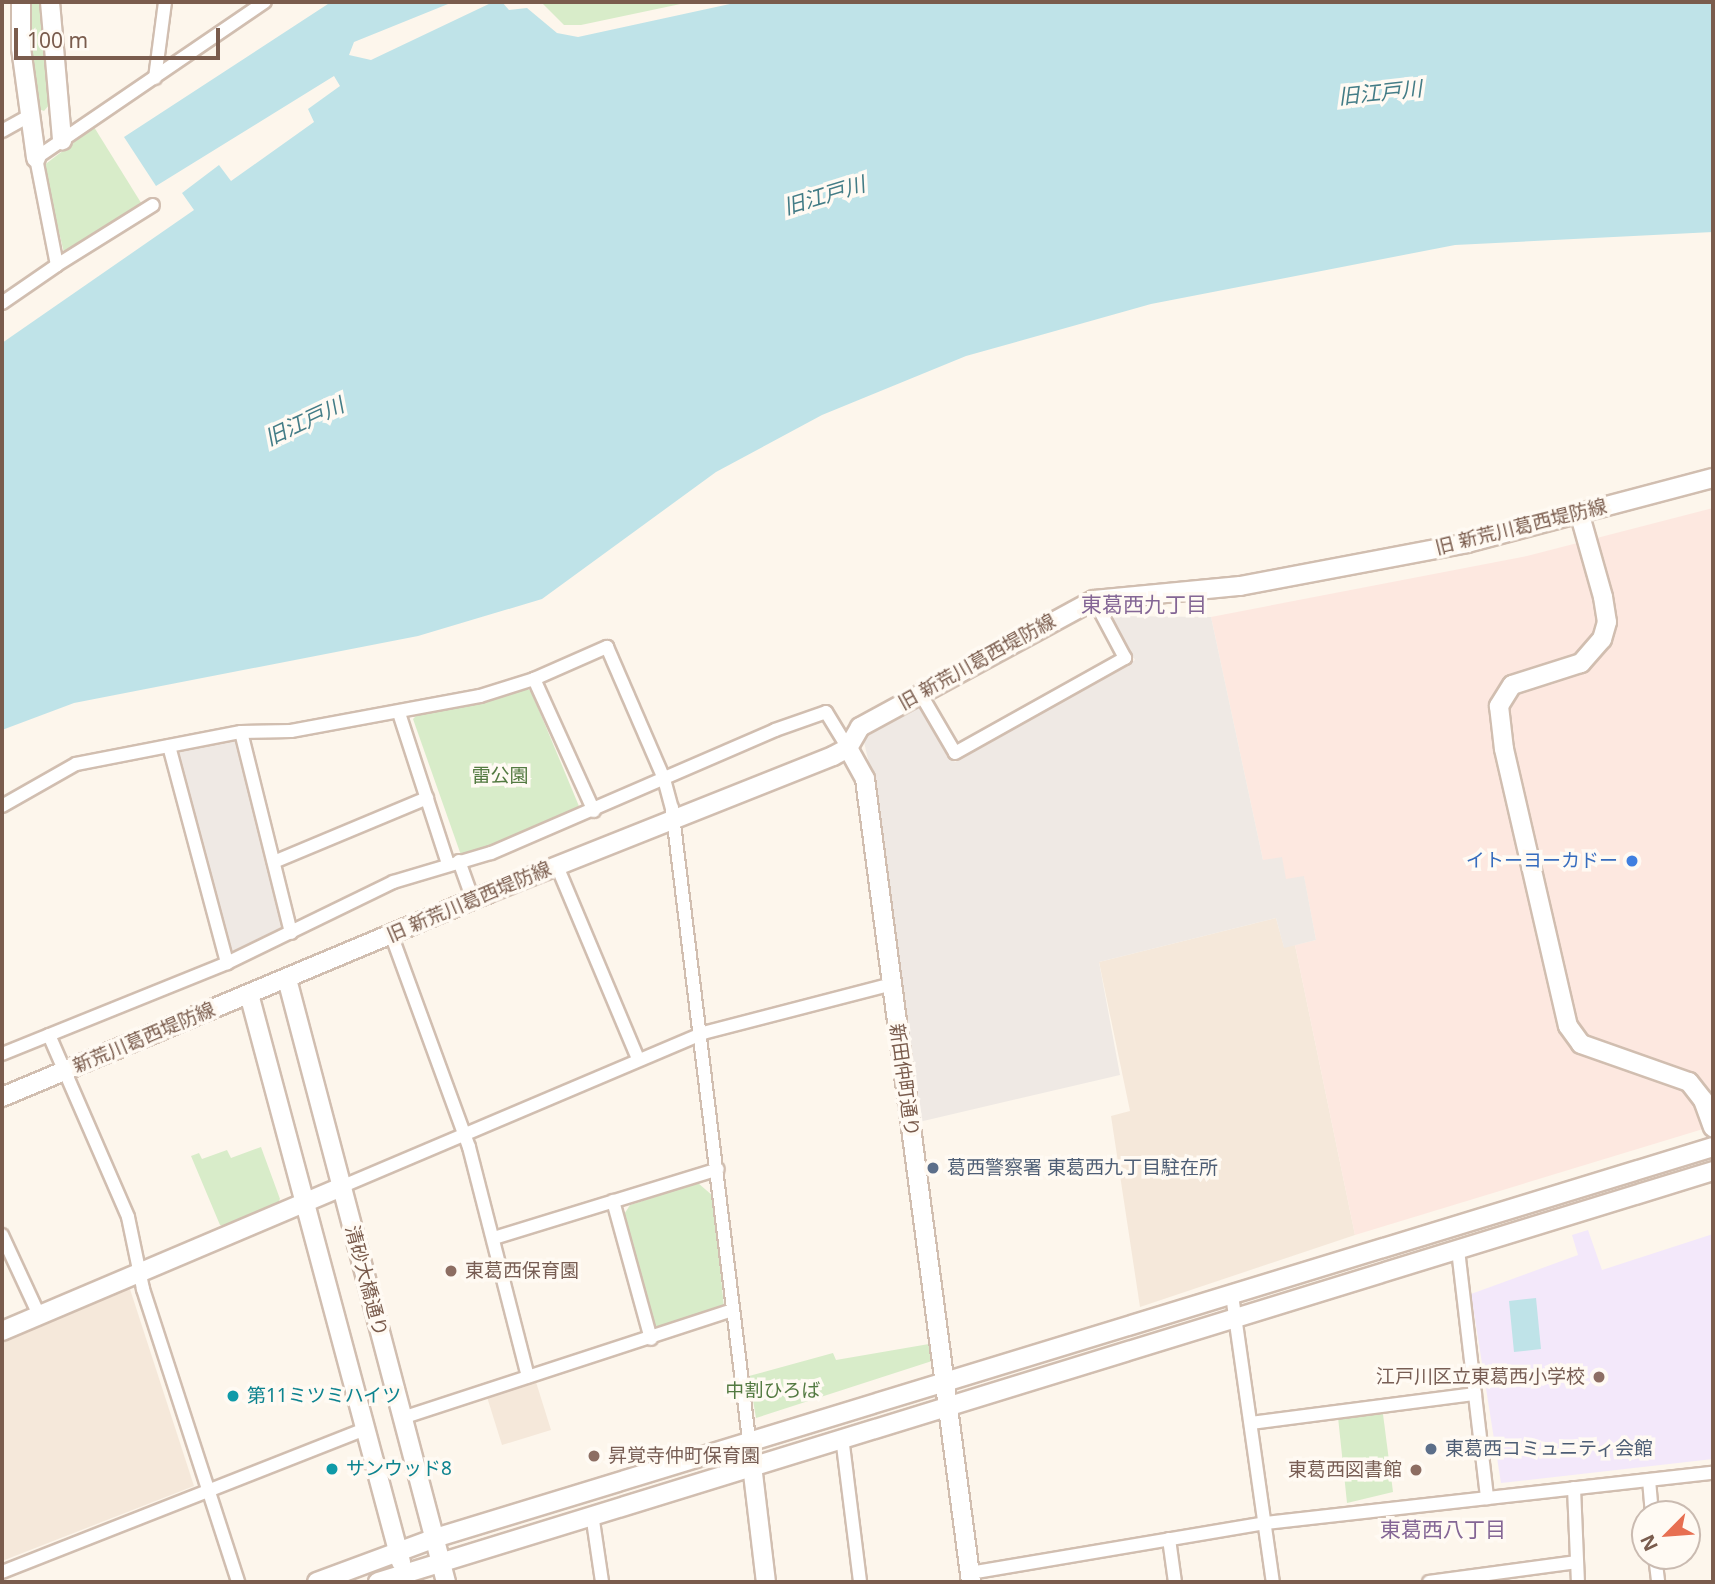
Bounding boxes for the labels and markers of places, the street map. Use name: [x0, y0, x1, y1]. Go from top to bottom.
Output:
place label: イトーヨーカドー: [1466, 850, 1618, 872]
marker: イトーヨーカドー: [1624, 853, 1640, 869]
place label: 葛西警察署 東葛西九丁目駐在所: [947, 1157, 1218, 1179]
marker: 葛西警察署 東葛西九丁目駐在所: [925, 1160, 941, 1176]
place label: 東葛西保育園: [465, 1260, 579, 1282]
marker: 東葛西保育園: [443, 1263, 459, 1279]
place label: 江戸川区立東葛西小学校: [1376, 1366, 1585, 1388]
marker: 江戸川区立東葛西小学校: [1591, 1369, 1607, 1385]
place label: 第11ミツミハイツ: [247, 1385, 402, 1407]
marker: 第11ミツミハイツ: [225, 1388, 241, 1404]
place label: 東葛西コミュニティ会館: [1445, 1438, 1654, 1460]
marker: 東葛西コミュニティ会館: [1423, 1441, 1439, 1457]
place label: 昇覚寺仲町保育園: [608, 1445, 760, 1467]
marker: 昇覚寺仲町保育園: [586, 1448, 602, 1464]
place label: サンウッド8: [346, 1458, 452, 1480]
place label: 東葛西図書館: [1288, 1459, 1402, 1481]
marker: サンウッド8: [324, 1461, 340, 1477]
marker: 東葛西図書館: [1408, 1462, 1424, 1478]

